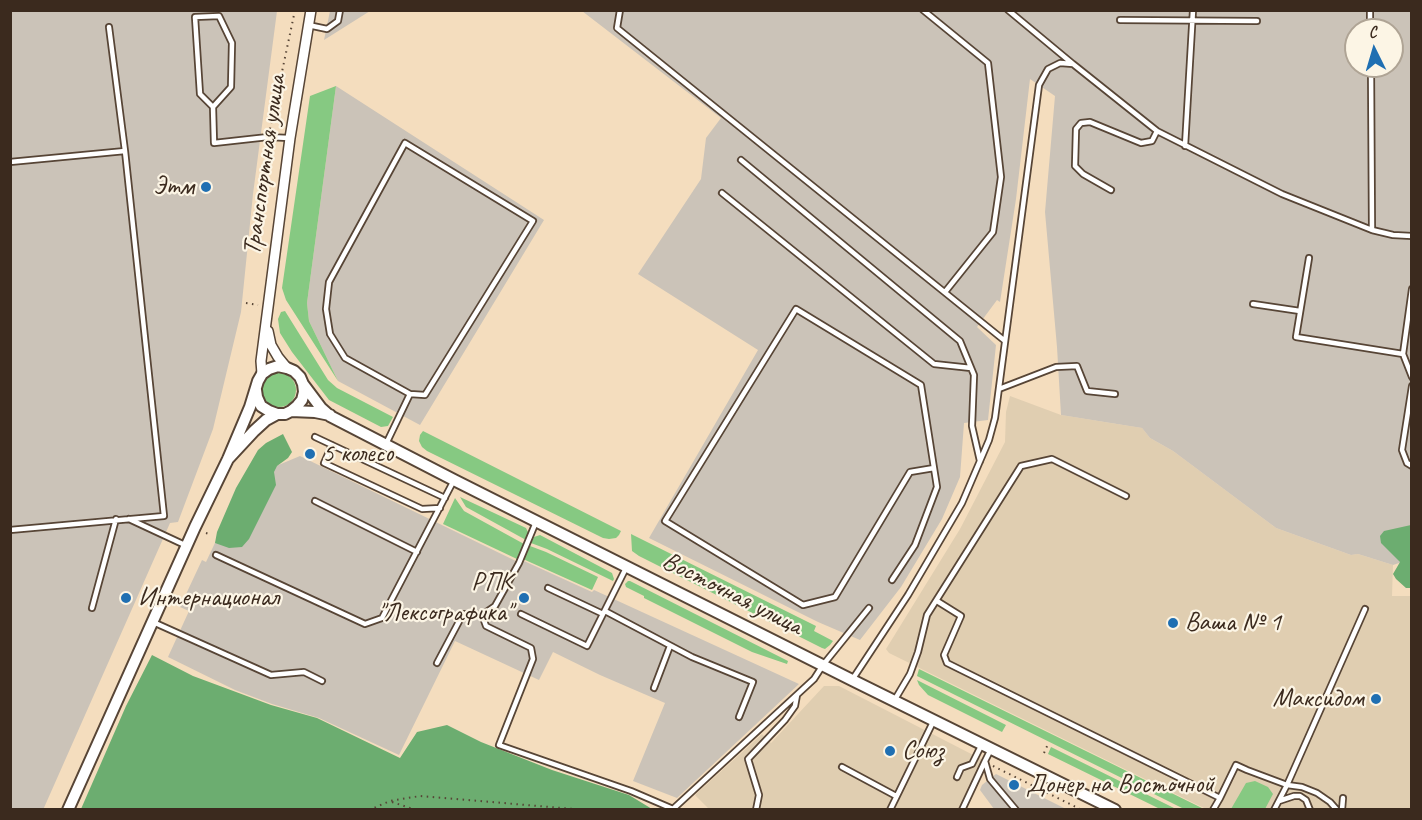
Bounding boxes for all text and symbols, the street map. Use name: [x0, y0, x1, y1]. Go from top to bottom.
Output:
north arrow: [1344, 18, 1404, 78]
text: С: [1368, 22, 1377, 42]
street label: Транспортная улица: [237, 73, 293, 257]
place label: Этм: [153, 171, 194, 203]
marker: Этм: [199, 180, 213, 194]
place label: 5 колесо: [322, 438, 393, 470]
marker: 5 колесо: [303, 447, 317, 461]
street label: Восточная улица: [657, 545, 807, 643]
place label: РПК "Лексографика": [378, 567, 512, 628]
place label: Интернационал: [138, 582, 279, 614]
marker: Интернационал: [119, 591, 133, 605]
marker: РПК "Лексографика": [517, 591, 531, 605]
place label: Ваша № 1: [1185, 607, 1281, 639]
marker: Ваша № 1: [1166, 616, 1180, 630]
place label: Максидом: [1272, 683, 1364, 715]
marker: Максидом: [1369, 692, 1383, 706]
place label: Союз: [902, 735, 943, 767]
marker: Союз: [883, 744, 897, 758]
place label: Донер на Восточной: [1026, 769, 1214, 801]
marker: Донер на Восточной: [1007, 778, 1021, 792]

